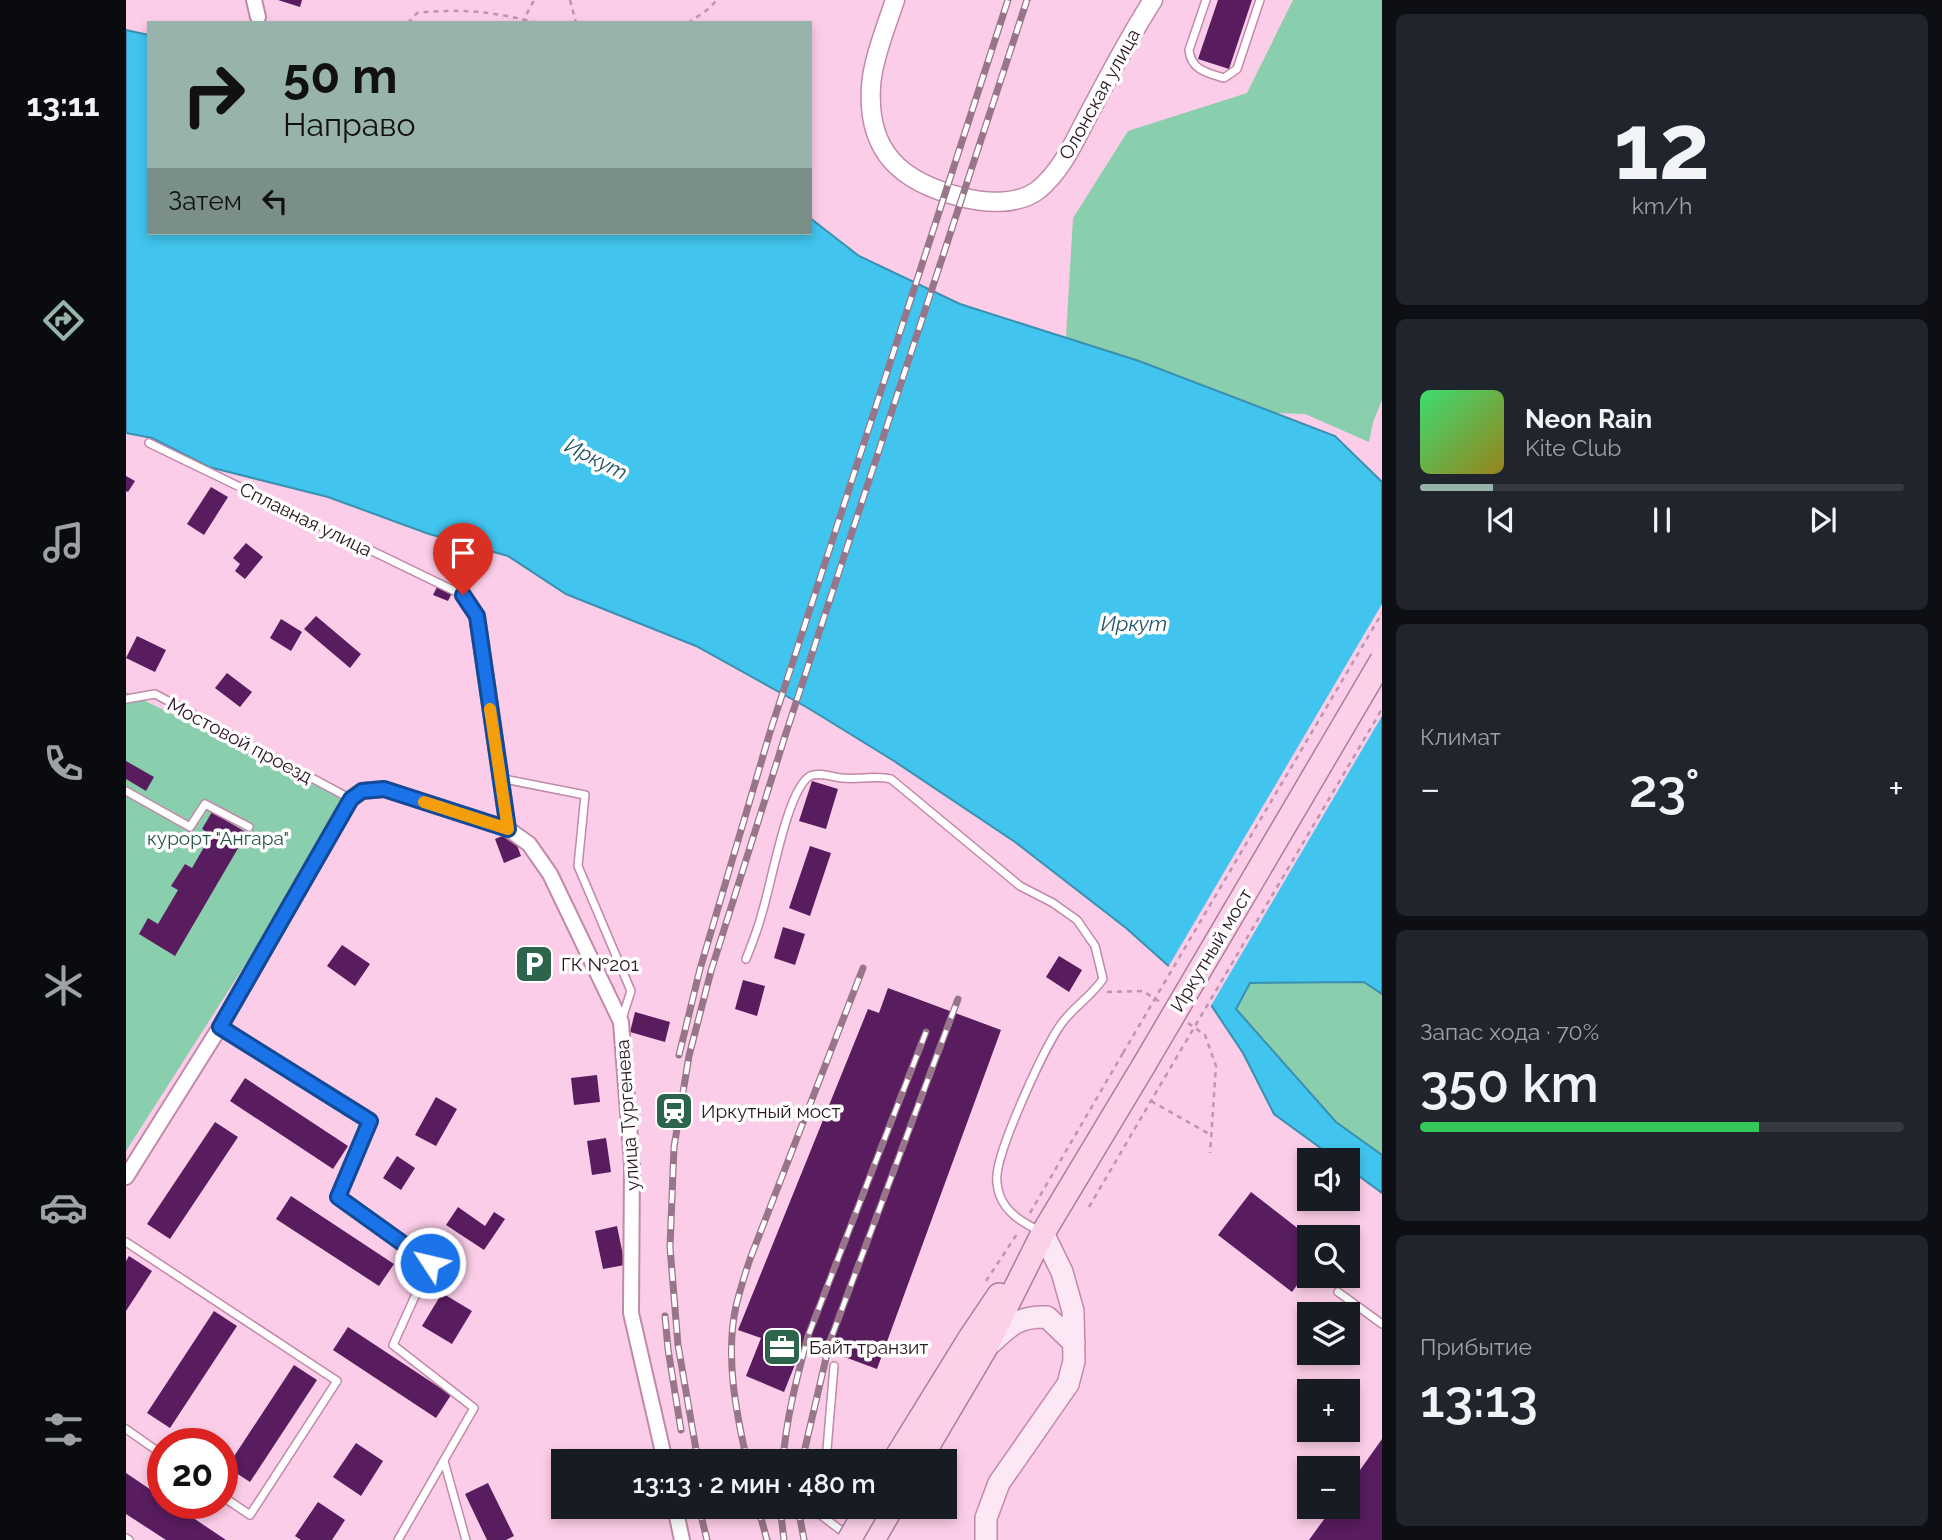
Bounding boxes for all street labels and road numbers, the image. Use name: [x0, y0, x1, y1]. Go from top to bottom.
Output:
street label: Олонская улица: [1054, 25, 1144, 163]
street label: Сплавная улица: [236, 477, 376, 561]
street label: Мостовой проезд: [164, 693, 316, 787]
street label: Иркутный мост: [1166, 884, 1256, 1016]
street label: улица Тургенева: [611, 1039, 643, 1191]

